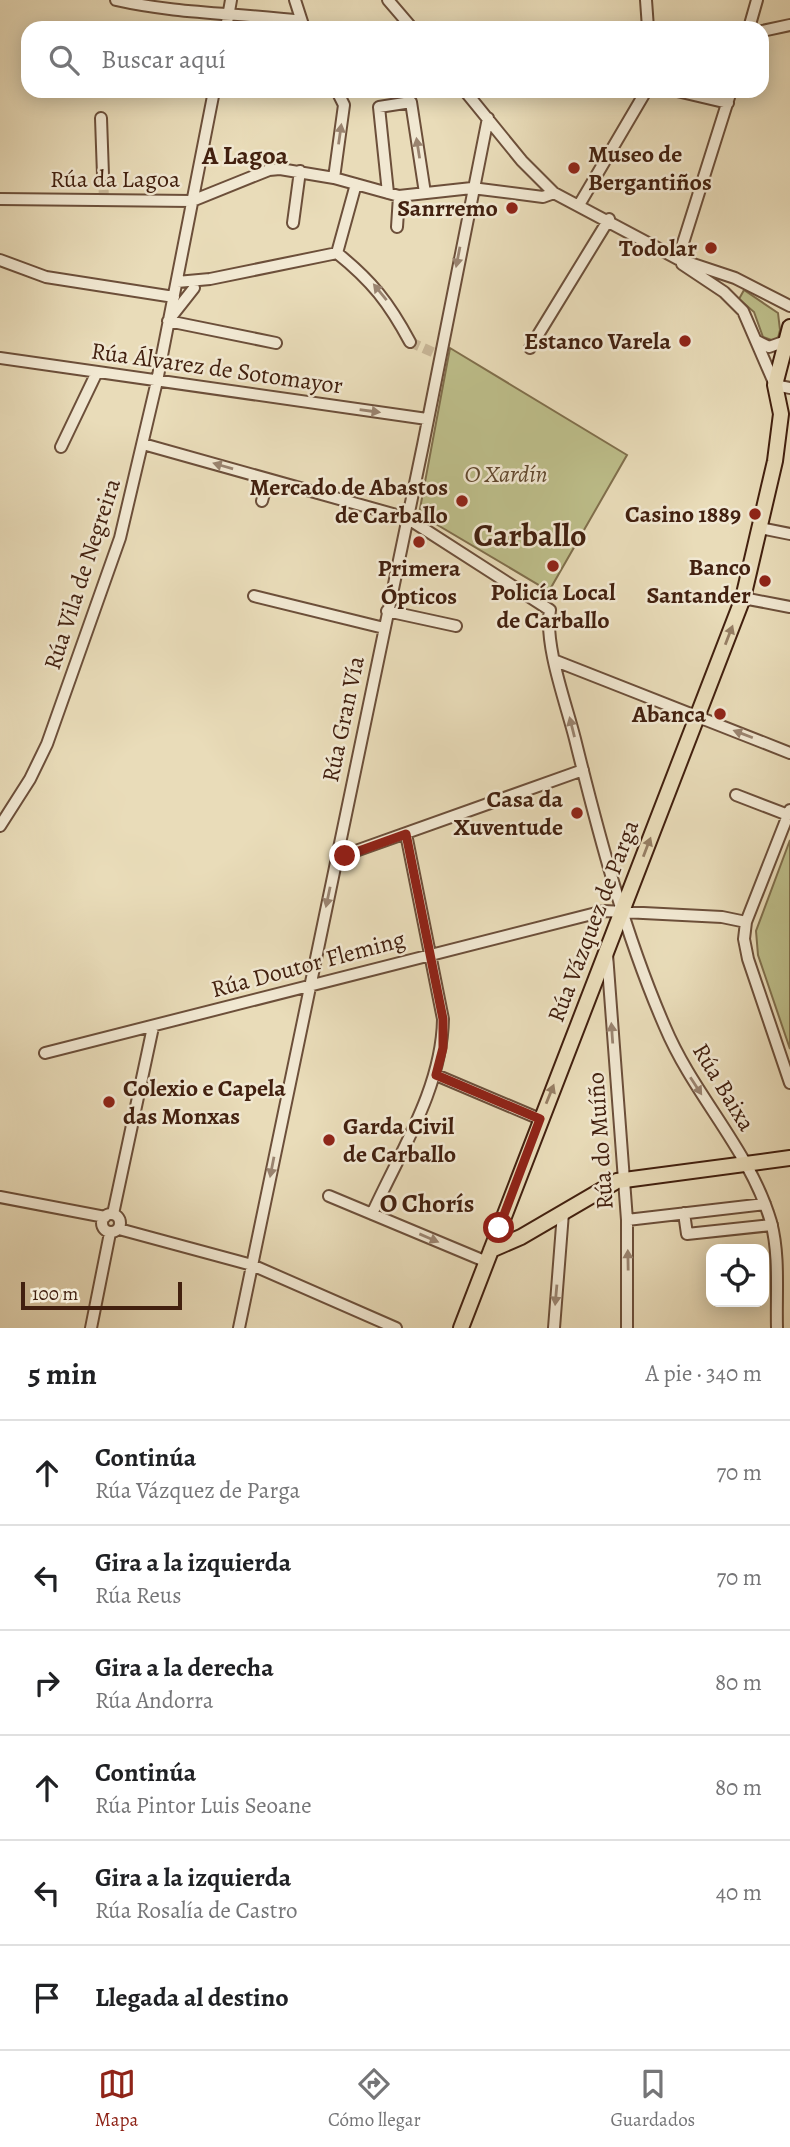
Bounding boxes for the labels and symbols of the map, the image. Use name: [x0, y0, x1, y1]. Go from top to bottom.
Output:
one-way arrow: [335, 123, 346, 145]
one-way arrow: [412, 136, 423, 158]
district label: A Lagoa: [201, 138, 289, 173]
place label: Museo de Bergantiños: [588, 138, 712, 198]
marker: Museo de Bergantiños: [566, 160, 582, 176]
street label: Rúa da Lagoa: [50, 163, 181, 195]
place label: Sanrremo: [397, 192, 498, 224]
marker: Sanrremo: [504, 200, 520, 216]
place label: Todolar: [619, 232, 697, 264]
marker: Todolar: [703, 240, 719, 256]
one-way arrow: [453, 246, 464, 268]
one-way arrow: [372, 284, 387, 302]
place label: Estanco Varela: [524, 325, 671, 357]
marker: Estanco Varela: [677, 333, 693, 349]
street label: Rúa Álvarez de Sotomayor: [89, 334, 345, 402]
one-way arrow: [359, 405, 381, 416]
park label: O Xardín: [465, 458, 548, 490]
one-way arrow: [213, 461, 234, 471]
place label: Mercado de Abastos de Carballo: [249, 471, 448, 531]
street label: Rúa Vila de Negreira: [36, 473, 128, 674]
marker: Mercado de Abastos de Carballo: [454, 493, 470, 509]
place label: Casino 1889: [625, 498, 741, 530]
marker: Casino 1889: [747, 506, 763, 522]
district label: Carballo: [473, 513, 587, 557]
marker: Primera Ópticos: [411, 534, 427, 550]
place label: Banco Santander: [646, 551, 751, 611]
place label: Primera Ópticos: [377, 552, 461, 612]
marker: Policía Local de Carballo: [545, 558, 561, 574]
marker: Banco Santander: [757, 573, 773, 589]
place label: Policía Local de Carballo: [491, 576, 616, 636]
one-way arrow: [724, 624, 735, 645]
street label: Rúa Gran Vía: [314, 652, 372, 785]
place label: Abanca: [631, 698, 706, 730]
marker: Abanca: [712, 706, 728, 722]
one-way arrow: [566, 716, 577, 738]
one-way arrow: [733, 729, 754, 740]
place label: Casa da Xuventude: [454, 783, 563, 843]
marker: Casa da Xuventude: [569, 805, 585, 821]
street label: Rúa Vázquez de Parga: [540, 815, 647, 1027]
one-way arrow: [641, 836, 652, 857]
route end: [329, 840, 360, 871]
one-way arrow: [323, 886, 334, 908]
street label: Rúa Doutor Fleming: [208, 923, 408, 1005]
one-way arrow: [606, 1022, 617, 1044]
street label: Rúa Baixa: [685, 1037, 763, 1138]
street label: Rúa do Muíño: [579, 1071, 621, 1211]
place label: Colexio e Capela das Monxas: [123, 1072, 286, 1132]
one-way arrow: [690, 1077, 703, 1096]
one-way arrow: [544, 1083, 555, 1104]
marker: Colexio e Capela das Monxas: [101, 1094, 117, 1110]
place label: Garda Civil de Carballo: [343, 1110, 456, 1170]
marker: Garda Civil de Carballo: [321, 1132, 337, 1148]
one-way arrow: [266, 1156, 277, 1178]
district label: O Chorís: [380, 1186, 474, 1221]
route start: [483, 1212, 514, 1243]
one-way arrow: [419, 1233, 440, 1244]
one-way arrow: [622, 1249, 633, 1271]
scale bar: [21, 1279, 182, 1311]
one-way arrow: [550, 1284, 561, 1306]

